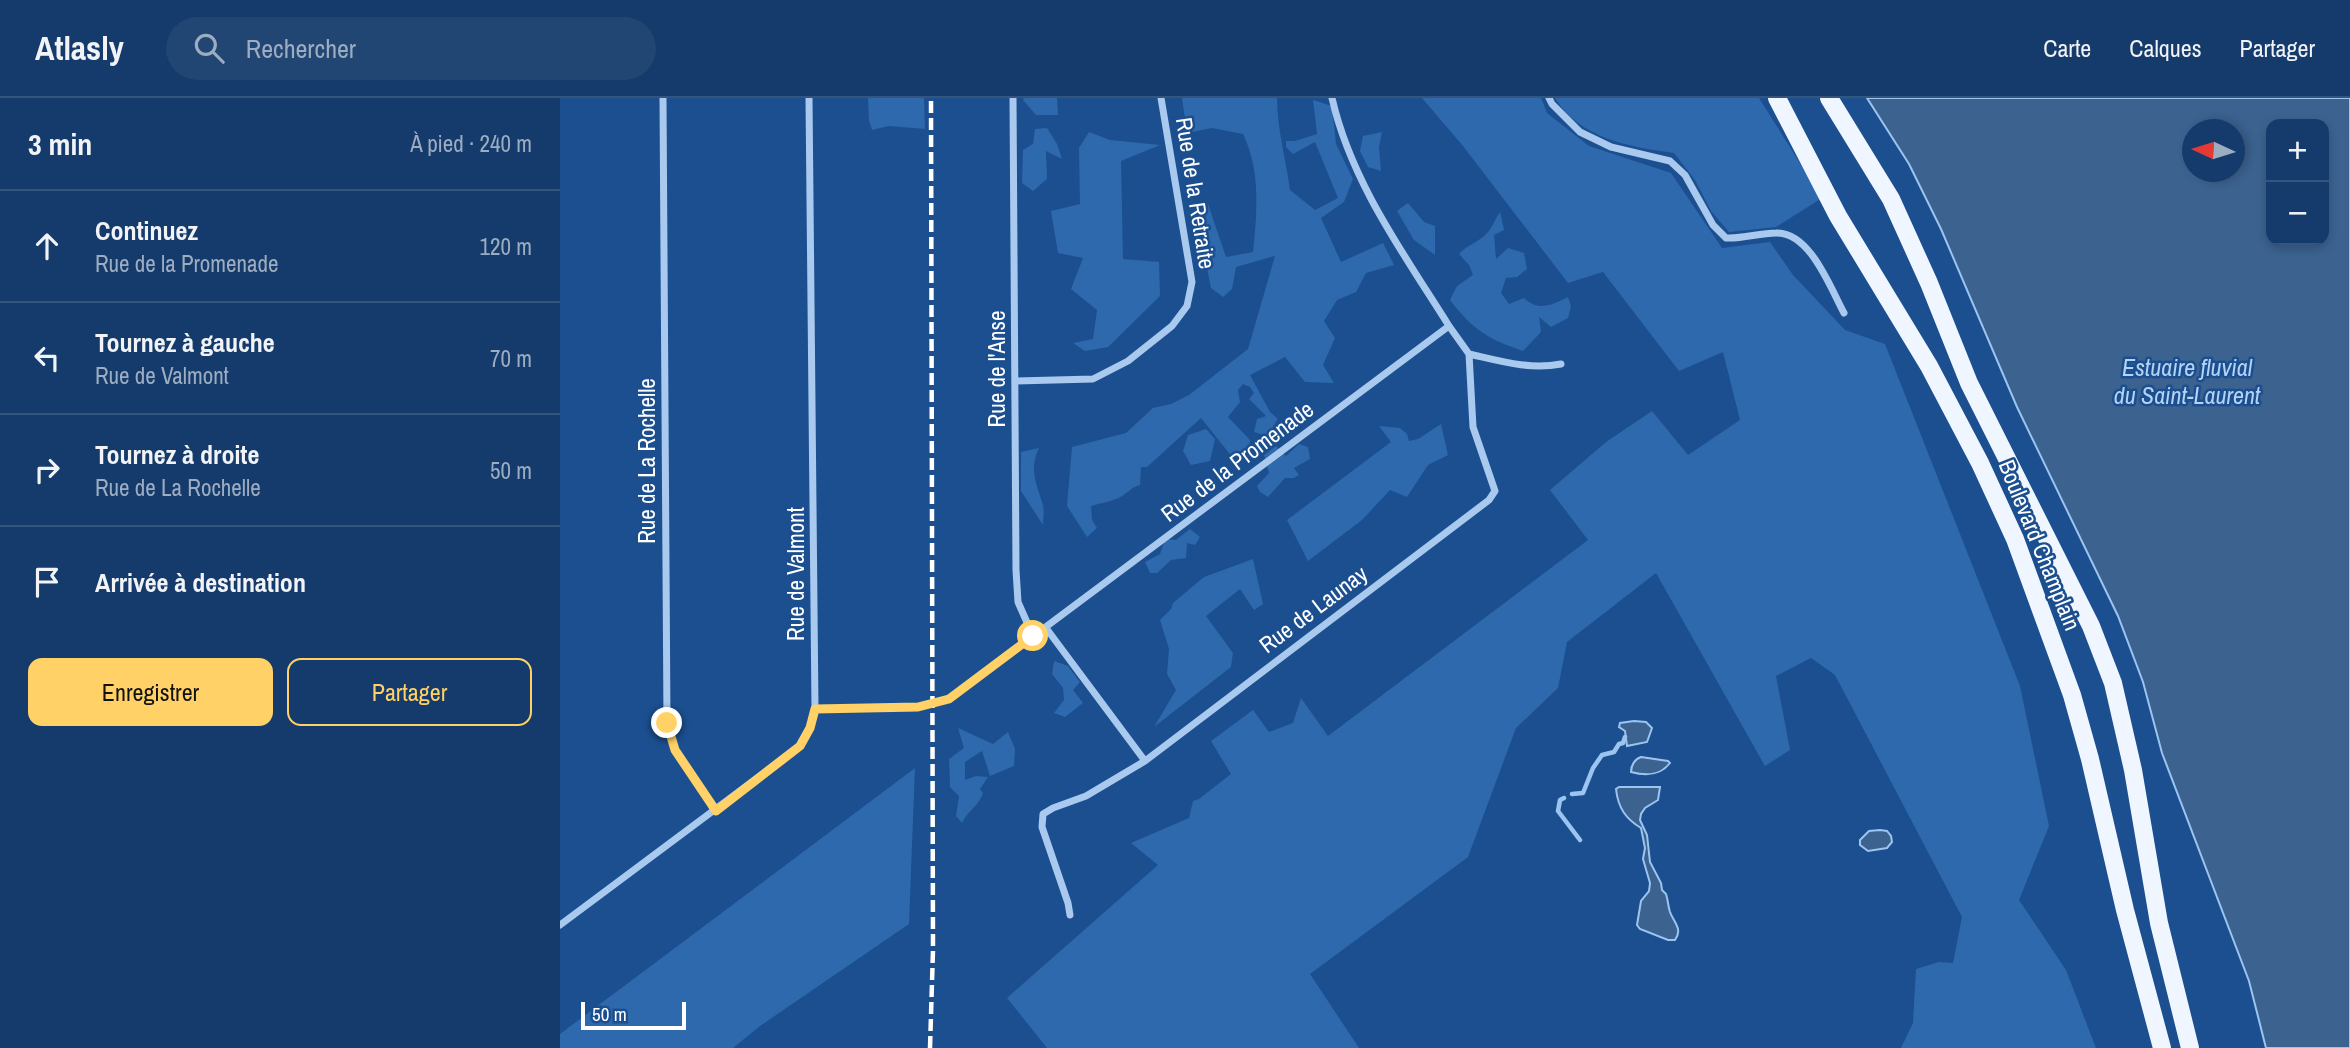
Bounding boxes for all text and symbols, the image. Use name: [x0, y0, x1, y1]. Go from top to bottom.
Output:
search box: [166, 17, 656, 80]
text: Atlasly: [35, 26, 124, 70]
icon: search: [190, 29, 228, 67]
text: Rechercher: [246, 31, 356, 66]
text: Carte: [2043, 32, 2091, 64]
text: Calques: [2129, 32, 2202, 64]
text: Partager: [2240, 32, 2315, 64]
street label: Rue de la Retraite: [1169, 115, 1223, 271]
north arrow: [2182, 119, 2245, 182]
map controls: [2266, 119, 2329, 245]
button: +: [2266, 119, 2329, 182]
text: 3 min: [28, 124, 92, 164]
text: À pied · 240 m: [410, 128, 532, 159]
button: −: [2266, 182, 2329, 245]
text: Continuez: [95, 213, 198, 248]
icon: ahead: [28, 227, 66, 265]
text: 120 m: [480, 231, 532, 262]
text: Rue de la Promenade: [95, 248, 278, 279]
street label: Rue de l'Anse: [981, 311, 1012, 427]
text: Tournez à gauche: [95, 325, 275, 360]
icon: left: [28, 339, 66, 377]
text: 70 m: [490, 343, 532, 374]
water label: Estuaire fluvial du Saint-Laurent: [2114, 351, 2261, 411]
text: Rue de Valmont: [95, 360, 229, 391]
street label: Rue de La Rochelle: [631, 378, 662, 544]
street label: Rue de la Promenade: [1154, 393, 1320, 529]
text: Tournez à droite: [95, 437, 259, 472]
icon: right: [28, 451, 66, 489]
text: 50 m: [490, 455, 532, 486]
street label: Boulevard Champlain: [1992, 455, 2088, 635]
text: Rue de La Rochelle: [95, 472, 261, 503]
street label: Rue de Valmont: [780, 507, 811, 641]
street label: Rue de Launay: [1253, 558, 1374, 660]
icon: arrive: [28, 563, 66, 601]
text: Arrivée à destination: [95, 565, 306, 600]
route start: [1017, 620, 1048, 651]
button: Enregistrer: [28, 658, 273, 726]
button: Partager: [287, 658, 532, 726]
route end: [651, 707, 682, 738]
scale bar: [581, 999, 686, 1031]
text: 50 m: [592, 1001, 627, 1027]

